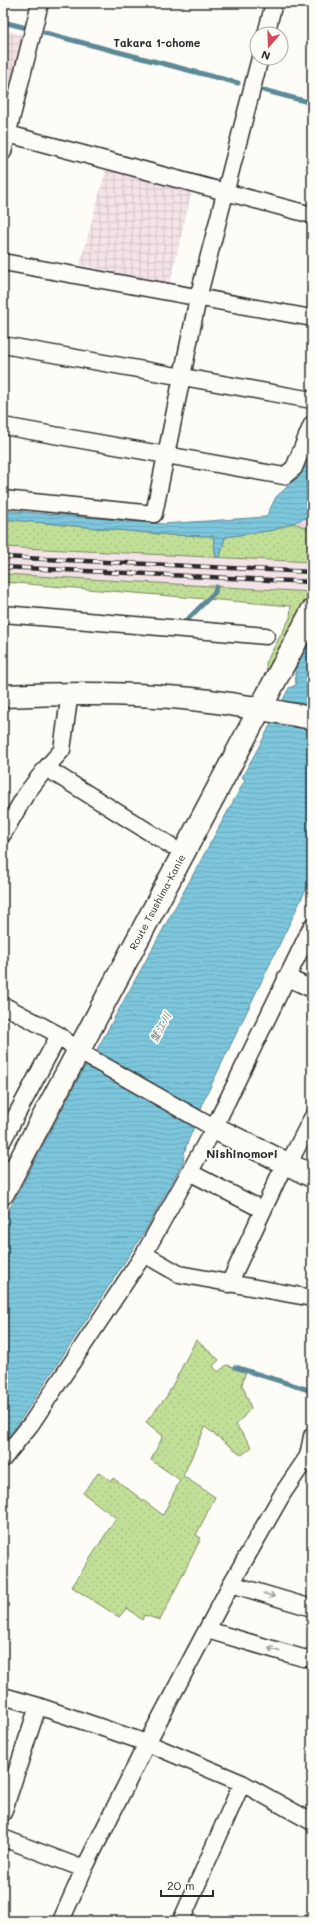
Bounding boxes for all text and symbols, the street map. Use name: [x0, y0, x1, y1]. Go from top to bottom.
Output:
north arrow: [249, 26, 289, 66]
district label: Takara 1-chome: [114, 35, 201, 50]
text: N: [259, 47, 272, 64]
street label: Route Tsushima-Kanie: [126, 852, 188, 952]
water label: 蟹江川: [145, 1009, 175, 1045]
district label: Nishinomori: [206, 1145, 278, 1161]
one-way arrow: [262, 1592, 275, 1599]
one-way arrow: [268, 1646, 281, 1653]
scale bar: [161, 1872, 213, 1898]
text: 20 m: [167, 1877, 195, 1893]

